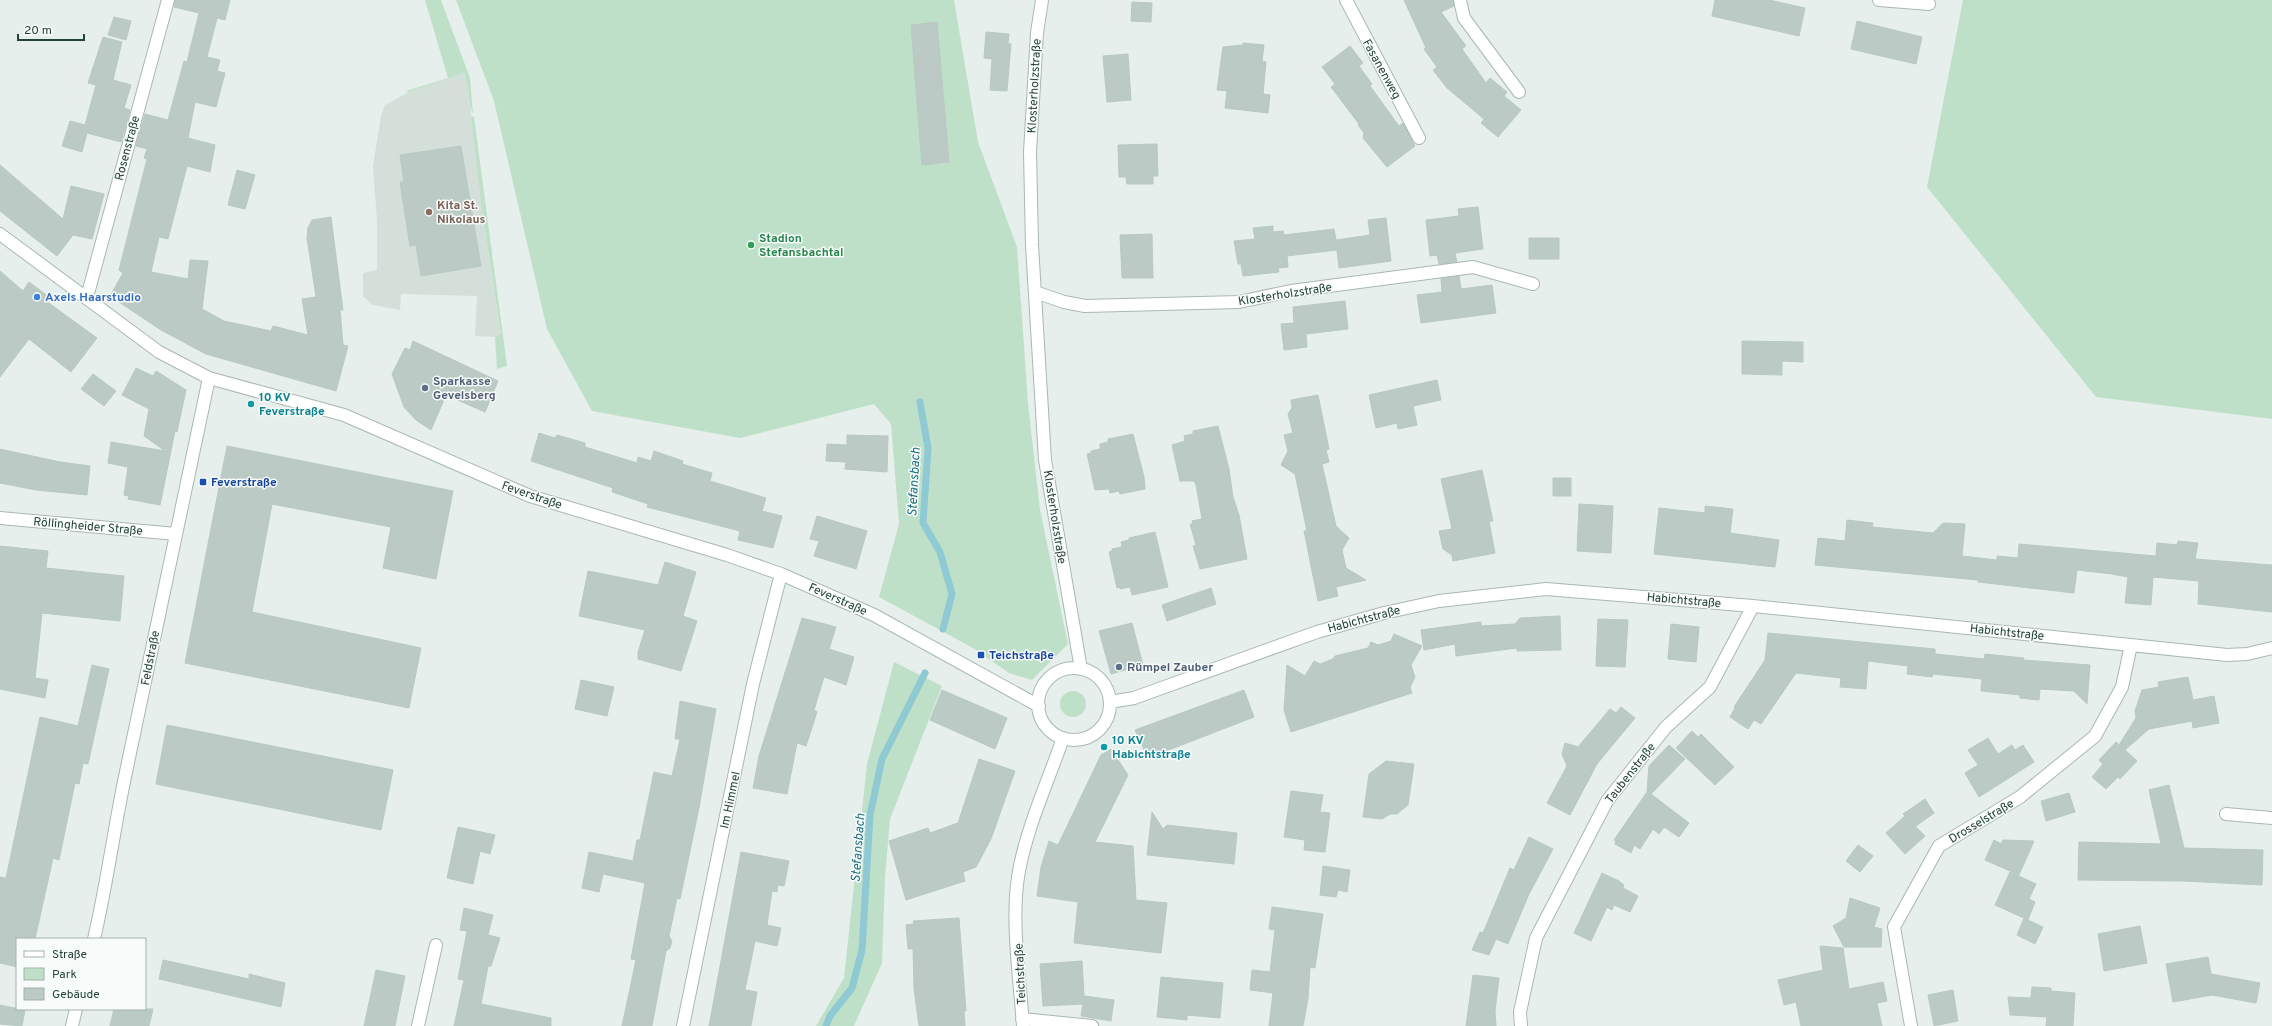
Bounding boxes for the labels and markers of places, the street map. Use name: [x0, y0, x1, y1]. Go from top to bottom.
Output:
place label: Kita St. Nikolaus: [437, 198, 486, 228]
marker: Kita St. Nikolaus: [424, 207, 434, 217]
place label: Stadion Stefansbachtal: [759, 231, 843, 261]
marker: Stadion Stefansbachtal: [746, 240, 756, 250]
place label: Axels Haarstudio: [45, 290, 141, 306]
marker: Axels Haarstudio: [32, 292, 42, 302]
place label: Sparkasse Gevelsberg: [433, 374, 496, 404]
marker: Sparkasse Gevelsberg: [420, 383, 430, 393]
place label: 10 KV Feverstraße: [259, 390, 325, 420]
marker: 10 KV Feverstraße: [246, 399, 256, 409]
place label: Feverstraße: [211, 475, 277, 491]
marker: Feverstraße: [198, 477, 208, 487]
place label: Teichstraße: [989, 648, 1054, 664]
marker: Teichstraße: [976, 650, 986, 660]
place label: Rümpel Zauber: [1127, 660, 1213, 676]
marker: Rümpel Zauber: [1114, 662, 1124, 672]
place label: 10 KV Habichtstraße: [1112, 733, 1191, 763]
marker: 10 KV Habichtstraße: [1099, 742, 1109, 752]

